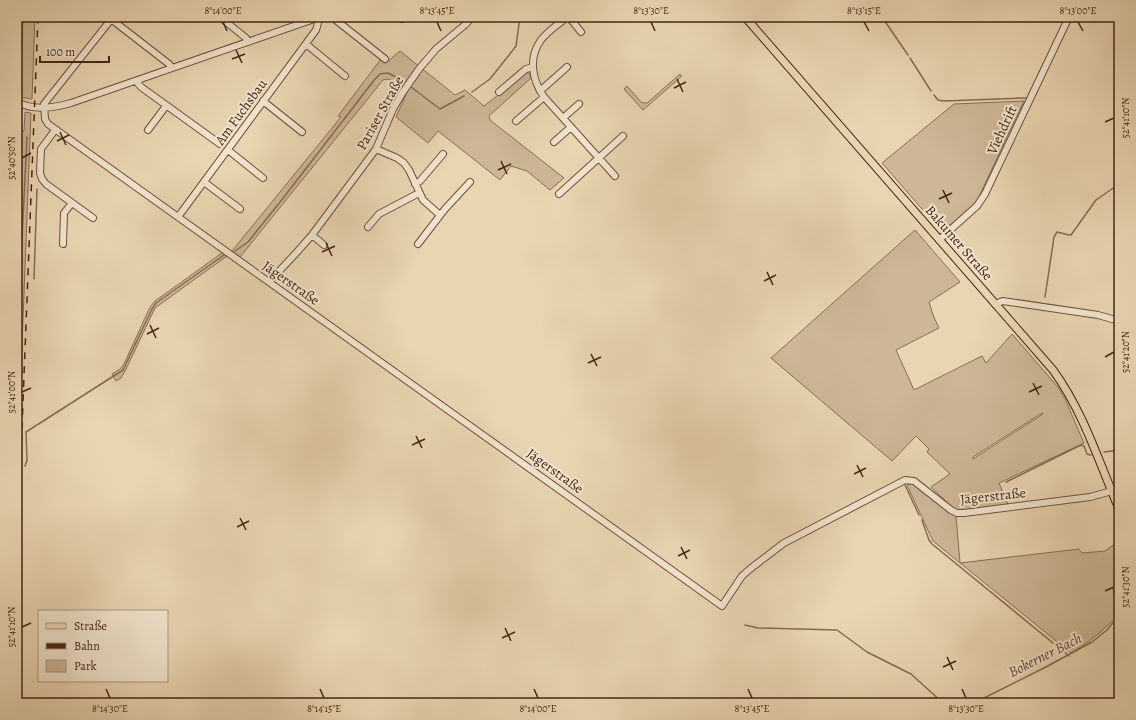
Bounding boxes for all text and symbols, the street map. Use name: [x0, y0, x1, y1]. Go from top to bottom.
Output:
text: 8°14'00"E: [204, 4, 242, 17]
text: 8°13'45"E: [420, 4, 455, 17]
text: 8°13'30"E: [633, 4, 669, 17]
text: 8°13'15"E: [847, 4, 881, 17]
text: 8°13'00"E: [1060, 4, 1096, 17]
scale bar: [40, 38, 109, 64]
text: 100 m: [46, 44, 75, 60]
street label: Pariser Straße: [352, 73, 408, 153]
street label: Am Fuchsbau: [210, 75, 272, 150]
text: 52°41'10"N: [1119, 98, 1132, 138]
street label: Viehdrift: [982, 102, 1022, 158]
text: 52°40'50"N: [5, 136, 18, 180]
street label: Bakumer Straße: [921, 201, 997, 285]
street label: Jägerstraße: [259, 256, 323, 310]
text: 52°41'20"N: [1119, 331, 1132, 373]
text: 52°41'00"N: [5, 371, 18, 413]
street label: Jägerstraße: [523, 444, 587, 498]
street label: Jägerstraße: [959, 483, 1027, 509]
text: 52°41'30"N: [1119, 566, 1132, 608]
text: 52°41'10"N: [5, 607, 18, 647]
legend: [38, 610, 168, 682]
text: Straße: [74, 618, 107, 634]
water label: Bokerner Bach: [1005, 628, 1085, 682]
text: Bahn: [74, 638, 100, 654]
text: Park: [74, 658, 97, 674]
text: 8°14'30"E: [92, 702, 128, 715]
text: 8°14'15"E: [307, 702, 341, 715]
text: 8°14'00"E: [519, 702, 557, 715]
text: 8°13'45"E: [735, 702, 770, 715]
text: 8°13'30"E: [948, 702, 984, 715]

